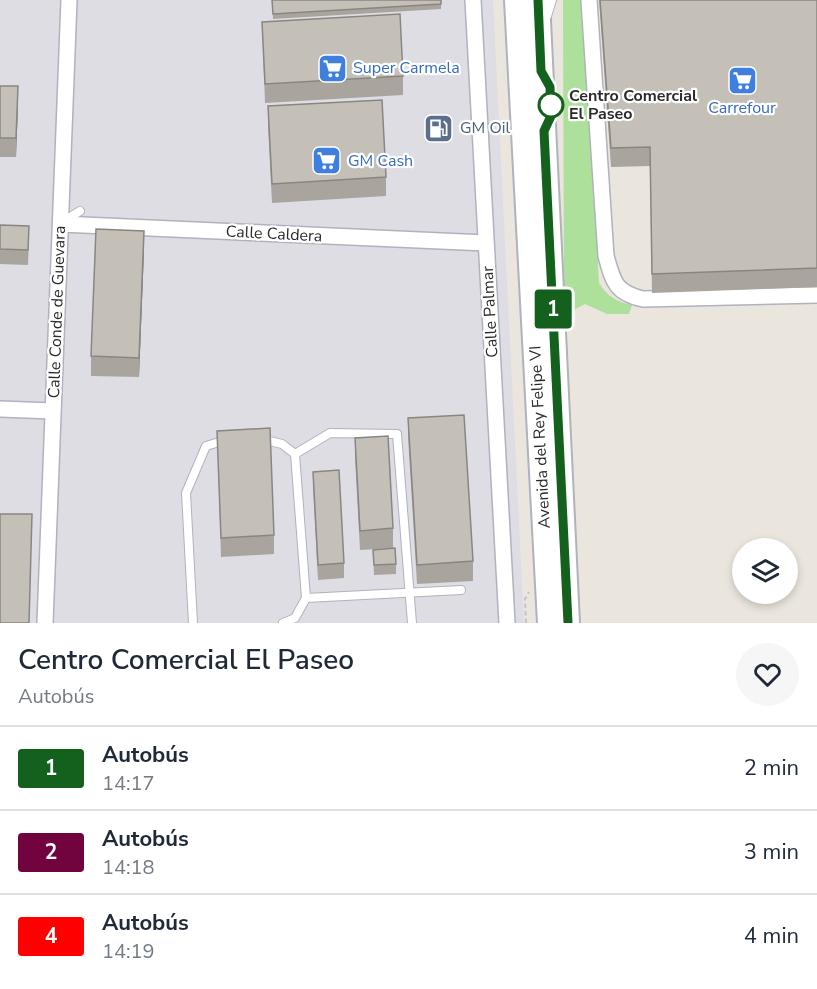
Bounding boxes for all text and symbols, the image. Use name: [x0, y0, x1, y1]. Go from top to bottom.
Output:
supermarket icon: Super Carmela: [316, 52, 348, 84]
place label: Super Carmela: [353, 57, 460, 79]
supermarket icon: Carrefour: [726, 64, 758, 96]
place label: Centro Comercial El Paseo: [569, 85, 697, 125]
marker: Centro Comercial El Paseo: [538, 92, 564, 118]
place label: Carrefour: [708, 97, 776, 119]
fuel station icon: GM Oil: [423, 112, 455, 144]
place label: GM Oil: [460, 117, 510, 139]
supermarket icon: GM Cash: [311, 145, 343, 177]
place label: GM Cash: [348, 150, 413, 172]
street label: Calle Caldera: [225, 220, 323, 248]
street label: Calle Conde de Guevara: [43, 225, 71, 399]
street label: Calle Palmar: [477, 265, 503, 358]
line badge: 1: [534, 290, 572, 328]
text: 1: [547, 295, 559, 323]
street label: Avenida del Rey Felipe VI: [524, 345, 556, 529]
map controls: [732, 538, 798, 604]
button: layers: [732, 538, 798, 604]
text: Centro Comercial El Paseo: [18, 641, 354, 679]
button: heart: [736, 643, 799, 706]
text: Autobús: [18, 683, 94, 710]
text: Autobús: [102, 740, 189, 770]
text: 2 min: [744, 753, 799, 783]
text: 1: [45, 754, 57, 782]
text: 14:17: [102, 770, 155, 797]
text: Autobús: [102, 824, 189, 854]
text: 3 min: [744, 837, 799, 867]
text: 2: [45, 838, 57, 866]
text: 14:18: [102, 854, 155, 881]
text: Autobús: [102, 908, 189, 938]
text: 4 min: [744, 921, 799, 951]
text: 4: [45, 922, 57, 950]
text: 14:19: [102, 938, 155, 965]

